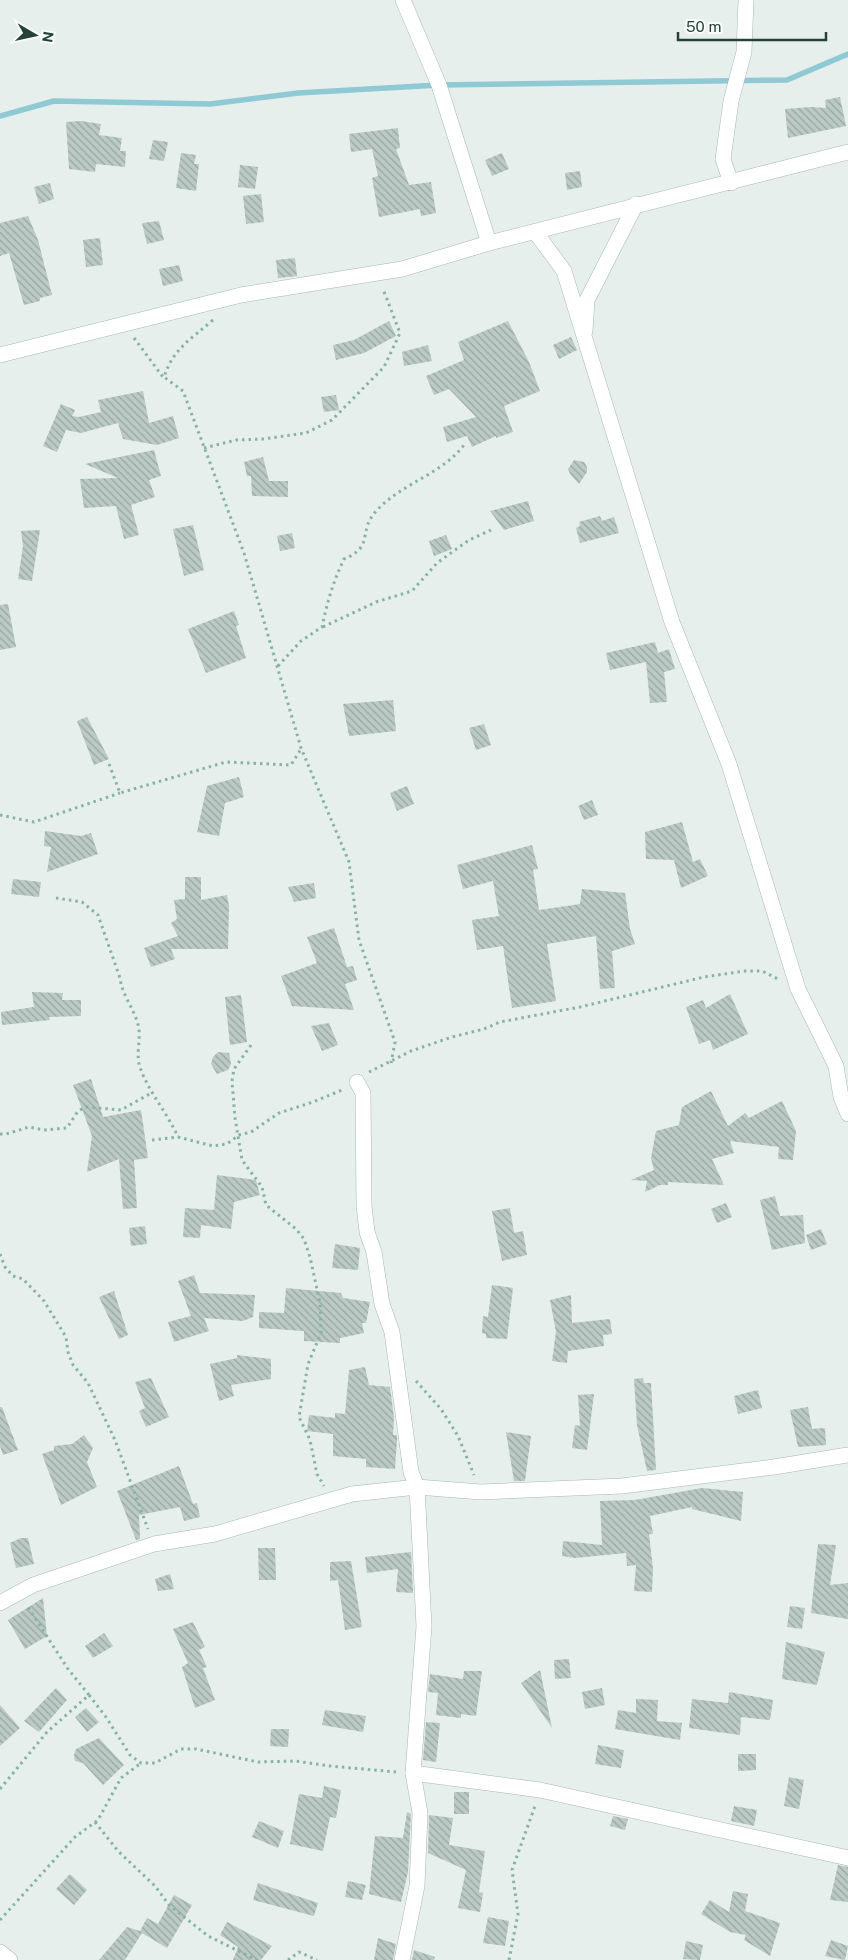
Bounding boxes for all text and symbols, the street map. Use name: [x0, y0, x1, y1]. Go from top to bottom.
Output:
north arrow: [10, 10, 60, 60]
scale bar: [678, 10, 826, 42]
text: 50 m: [686, 18, 721, 35]
text: N: [39, 30, 57, 44]

